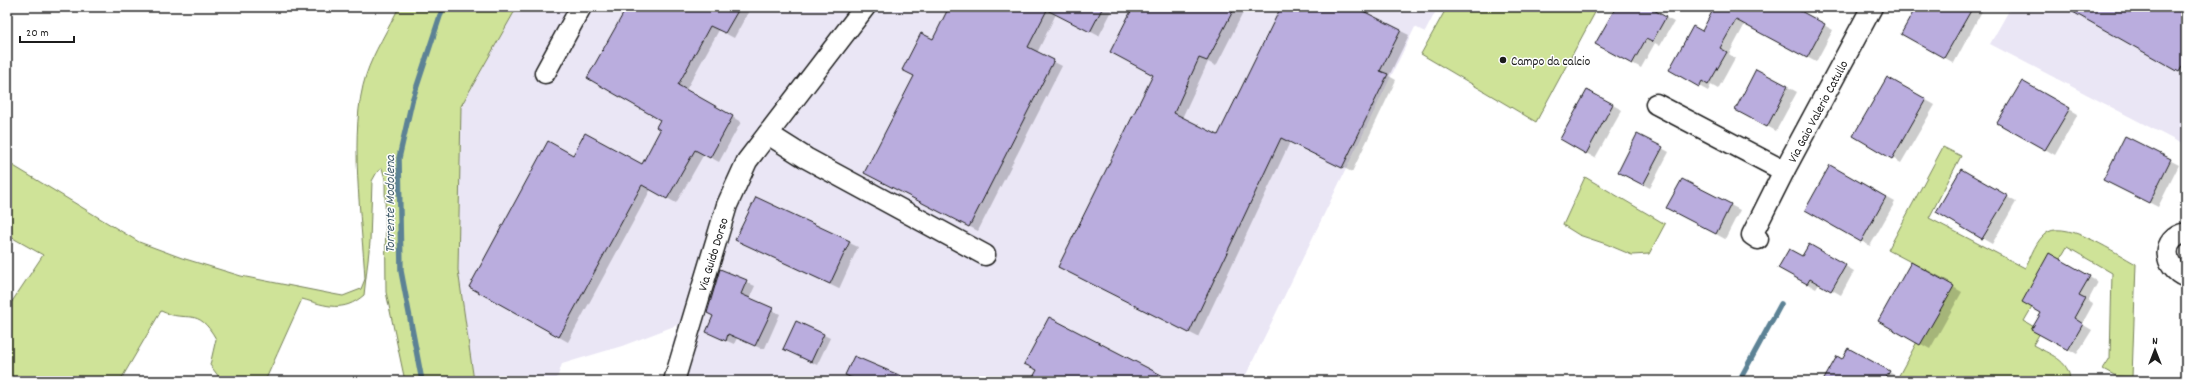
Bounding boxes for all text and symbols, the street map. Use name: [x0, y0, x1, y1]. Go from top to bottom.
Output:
scale bar: [20, 18, 74, 44]
text: 20 m: [26, 25, 49, 42]
place label: Campo da calcio: [1511, 53, 1590, 72]
marker: Campo da calcio: [1498, 55, 1508, 65]
street label: Via Gaio Valerio Catullo: [1784, 57, 1854, 167]
water label: Torrente Modolena: [381, 154, 401, 253]
street label: Via Guido Dorso: [694, 216, 735, 294]
north arrow: [2135, 330, 2175, 370]
text: N: [2152, 334, 2158, 350]

